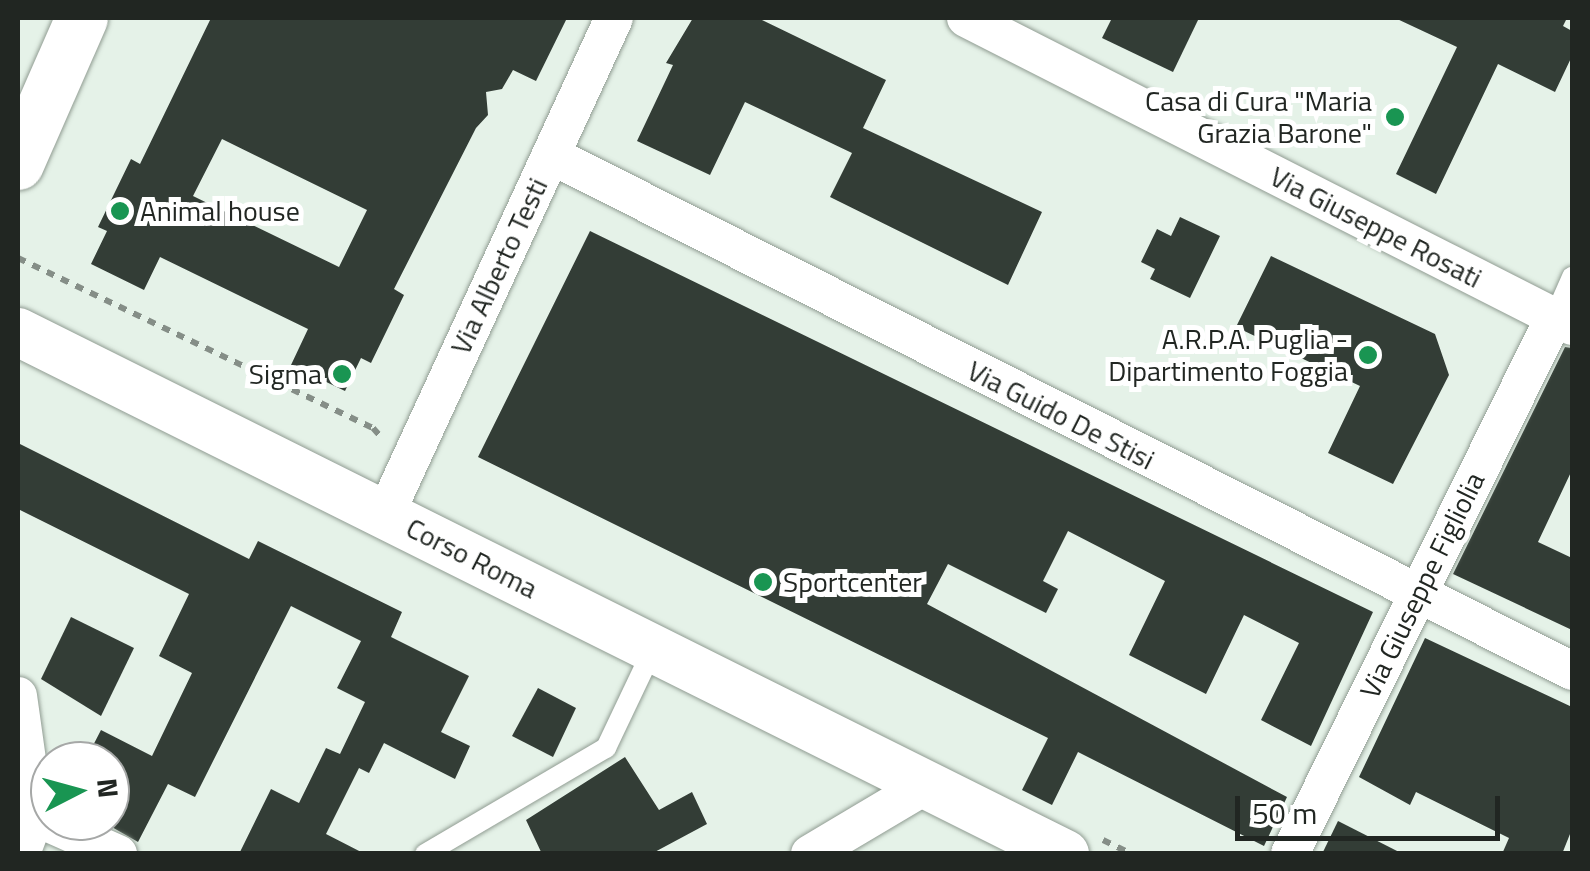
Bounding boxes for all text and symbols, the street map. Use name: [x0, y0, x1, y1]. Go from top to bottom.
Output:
place label: Casa di Cura "Maria Grazia Barone": [1145, 84, 1372, 150]
marker: Casa di Cura "Maria Grazia Barone": [1382, 104, 1408, 130]
street label: Via Giuseppe Rosati: [1265, 159, 1487, 295]
street label: Via Alberto Testi: [444, 173, 554, 359]
place label: Animal house: [140, 194, 300, 228]
marker: Animal house: [109, 200, 131, 222]
place label: A.R.P.A. Puglia - Dipartimento Foggia: [1108, 322, 1348, 388]
marker: A.R.P.A. Puglia - Dipartimento Foggia: [1357, 344, 1379, 366]
street label: Via Guido De Stisi: [962, 353, 1160, 477]
place label: Sigma: [249, 357, 322, 391]
marker: Sigma: [331, 363, 353, 385]
street label: Via Giuseppe Figliolia: [1353, 467, 1491, 703]
street label: Corso Roma: [401, 511, 543, 605]
place label: Sportcenter: [783, 565, 922, 599]
marker: Sportcenter: [752, 571, 774, 593]
north arrow: [30, 741, 130, 841]
text: N: [86, 776, 131, 800]
scale bar: [1240, 776, 1505, 838]
text: 50 m: [1252, 790, 1317, 836]

